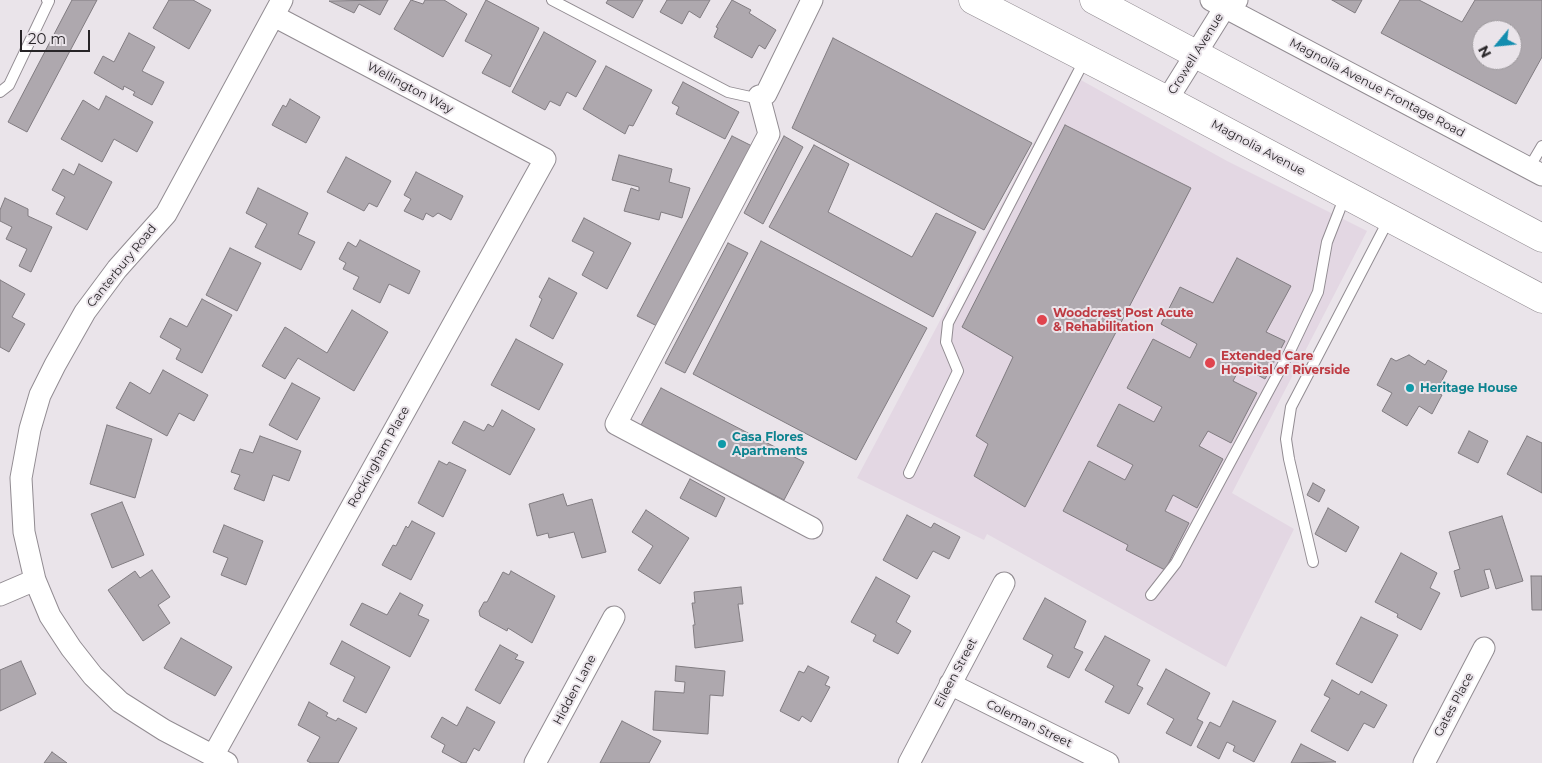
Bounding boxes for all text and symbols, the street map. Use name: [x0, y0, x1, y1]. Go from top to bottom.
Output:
street label: Crowell Avenue: [1165, 11, 1227, 97]
scale bar: [22, 20, 92, 52]
north arrow: [1472, 20, 1522, 70]
text: 20 m: [28, 29, 66, 48]
street label: Magnolia Avenue Frontage Road: [1287, 35, 1467, 141]
text: N: [1474, 42, 1495, 61]
street label: Wellington Way: [365, 59, 455, 117]
street label: Magnolia Avenue: [1209, 117, 1307, 179]
street label: Canterbury Road: [84, 222, 160, 310]
place label: Woodcrest Post Acute & Rehabilitation: [1053, 306, 1194, 334]
marker: Woodcrest Post Acute & Rehabilitation: [1035, 313, 1049, 327]
place label: Extended Care Hospital of Riverside: [1221, 349, 1350, 377]
marker: Extended Care Hospital of Riverside: [1203, 356, 1217, 370]
place label: Heritage House: [1420, 381, 1518, 395]
marker: Heritage House: [1404, 382, 1416, 394]
street label: Rockingham Place: [345, 404, 413, 510]
place label: Casa Flores Apartments: [732, 430, 807, 458]
marker: Casa Flores Apartments: [716, 438, 728, 450]
street label: Eileen Street: [932, 636, 980, 710]
street label: Hidden Lane: [551, 653, 599, 727]
street label: Gates Place: [1431, 671, 1477, 739]
street label: Coleman Street: [984, 697, 1074, 751]

